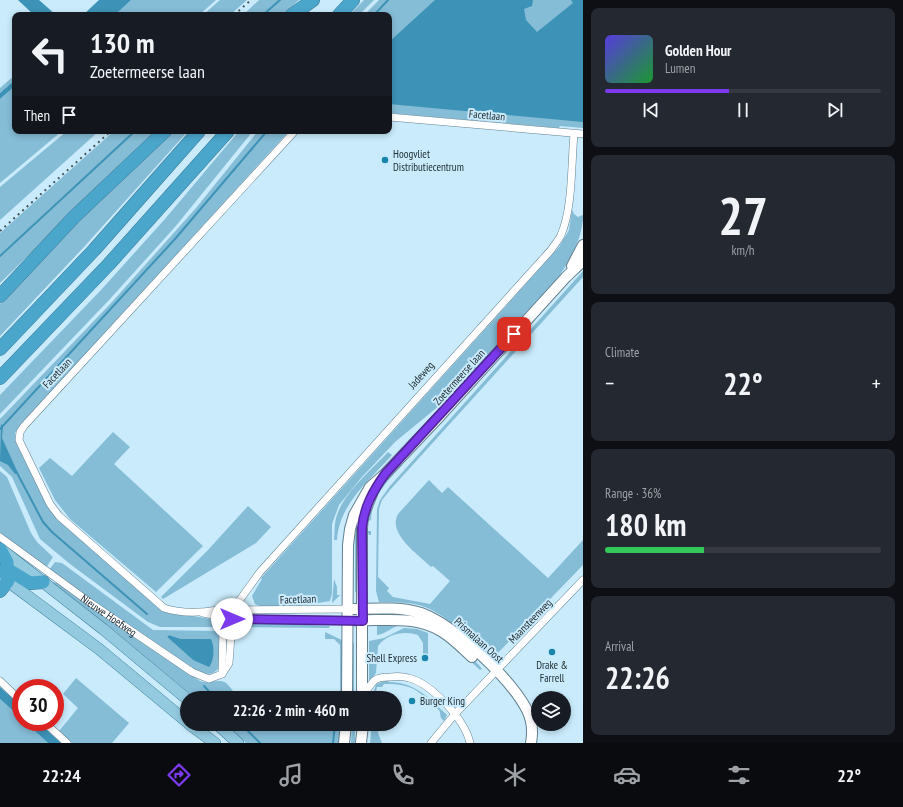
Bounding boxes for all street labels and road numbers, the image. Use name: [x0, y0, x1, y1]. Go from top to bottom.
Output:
street label: Facetlaan: [468, 106, 506, 124]
street label: Zoetermeerse laan: [430, 346, 488, 408]
street label: Facetlaan: [39, 355, 75, 391]
street label: Jadeweg: [404, 358, 437, 392]
street label: Nieuwe Hoefweg: [78, 591, 140, 639]
street label: Facetlaan: [280, 591, 317, 607]
street label: Maansteenweg: [505, 596, 555, 646]
street label: Prismalaan Oost: [451, 614, 507, 666]

